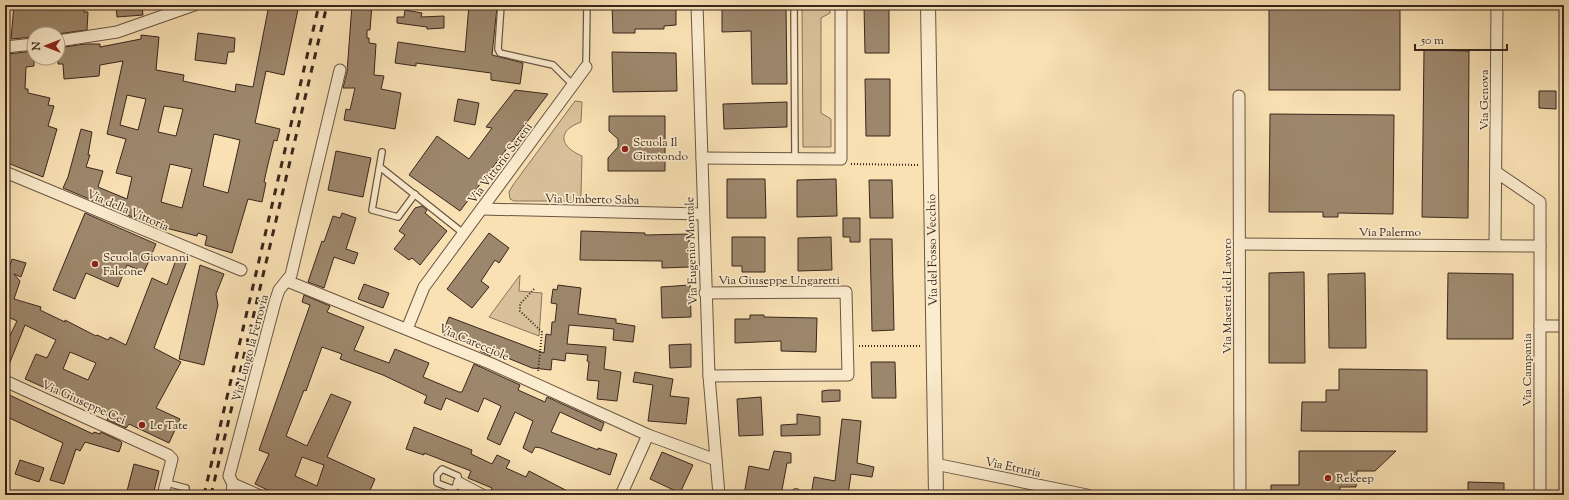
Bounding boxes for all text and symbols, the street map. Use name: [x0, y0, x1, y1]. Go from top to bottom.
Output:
north arrow: [26, 26, 66, 66]
scale bar: [1415, 26, 1507, 52]
text: 50 m: [1420, 32, 1444, 50]
text: N: [29, 41, 45, 51]
street label: Via Genova: [1476, 69, 1494, 130]
street label: Via Vittorio Sereni: [464, 119, 538, 208]
place label: Scuola Il Girotondo: [633, 134, 688, 166]
marker: Scuola Il Girotondo: [620, 144, 630, 154]
street label: Via della Vittoria: [84, 185, 172, 237]
street label: Via Umberto Saba: [545, 190, 640, 210]
street label: Via del Fosso Vecchio: [923, 193, 943, 306]
street label: Via Eugenio Montale: [681, 196, 703, 305]
street label: Via Palermo: [1359, 224, 1422, 242]
street label: Via Maestri del Lavoro: [1219, 238, 1237, 354]
place label: Scuola Giovanni Falcone: [103, 249, 190, 281]
marker: Scuola Giovanni Falcone: [90, 259, 100, 269]
street label: Via Giuseppe Ungaretti: [718, 272, 840, 290]
street label: Via Lungo la Ferrovia: [228, 292, 274, 404]
street label: Via Carecciole: [436, 320, 512, 366]
street label: Via Campania: [1519, 333, 1537, 407]
street label: Via Giuseppe Cei: [39, 376, 129, 430]
place label: Le Tate: [150, 417, 188, 435]
marker: Le Tate: [137, 420, 147, 430]
street label: Via Etruria: [983, 453, 1043, 483]
place label: Rekeep: [1336, 470, 1374, 488]
marker: Rekeep: [1323, 473, 1333, 483]

